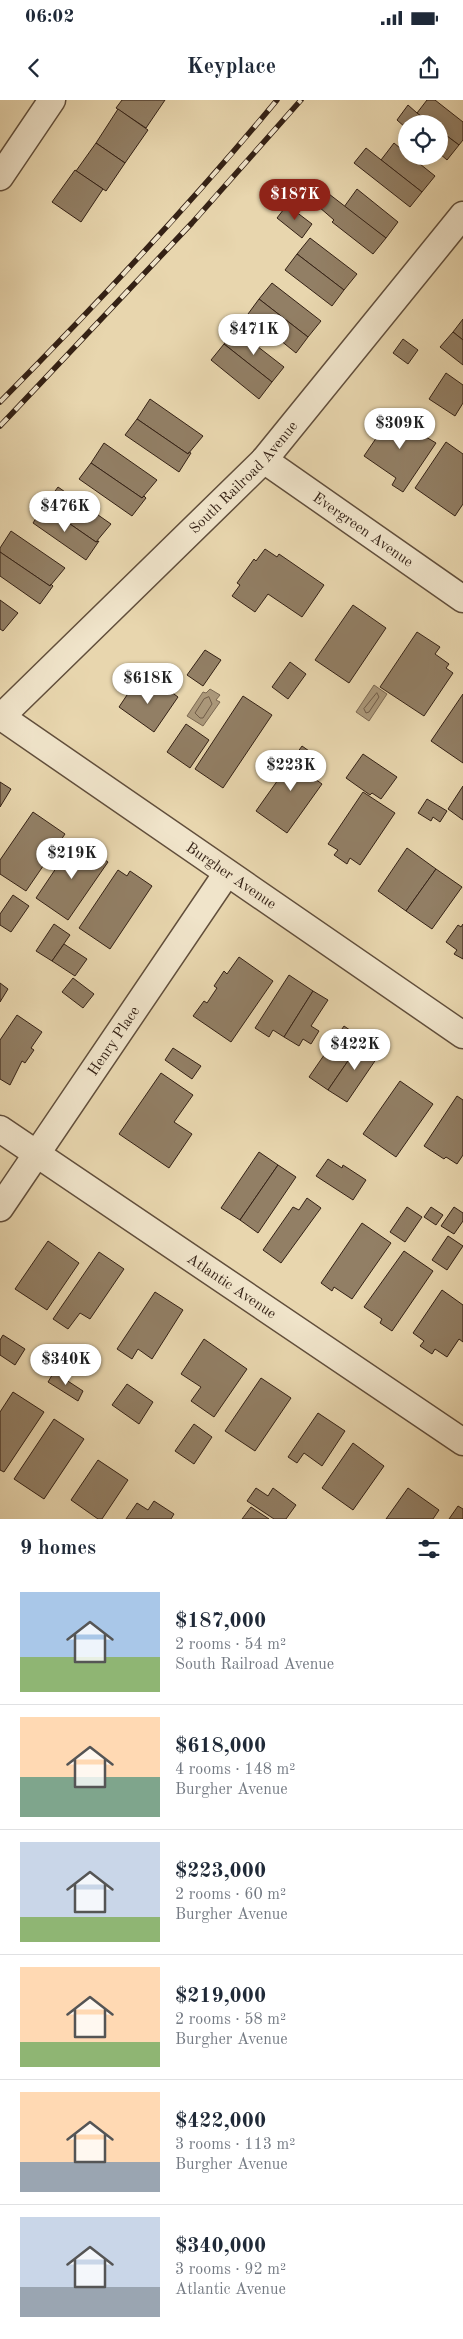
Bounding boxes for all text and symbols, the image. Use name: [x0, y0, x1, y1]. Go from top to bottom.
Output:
text: 06:02: [25, 8, 74, 27]
icon: back: [20, 54, 48, 82]
icon: share: [415, 54, 443, 82]
text: Keyplace: [187, 56, 276, 78]
map controls: [398, 115, 448, 165]
button: locate: [398, 115, 448, 165]
pin: $187K: [260, 178, 330, 221]
text: $187K: [270, 187, 320, 203]
pin: $471K: [219, 314, 289, 356]
text: $471K: [229, 322, 279, 338]
pin: $309K: [365, 408, 435, 450]
text: $309K: [375, 416, 425, 432]
street label: South Railroad Avenue: [187, 419, 301, 537]
pin: $476K: [30, 490, 100, 533]
street label: Evergreen Avenue: [309, 490, 415, 571]
text: $476K: [40, 499, 90, 515]
pin: $618K: [113, 662, 183, 705]
text: $618K: [123, 671, 173, 687]
pin: $223K: [256, 750, 326, 792]
text: $223K: [266, 758, 316, 774]
pin: $219K: [37, 838, 107, 880]
street label: Burgher Avenue: [183, 840, 278, 913]
text: $219K: [47, 846, 97, 862]
street label: Henry Place: [86, 1004, 143, 1079]
pin: $422K: [320, 1028, 390, 1071]
text: $422K: [330, 1037, 380, 1053]
street label: Atlantic Avenue: [184, 1252, 279, 1322]
pin: $340K: [31, 1344, 101, 1386]
text: $340K: [41, 1352, 91, 1368]
icon: filters: [415, 1535, 443, 1563]
text: 9 homes: [20, 1538, 96, 1559]
text: $187,000: [175, 1611, 266, 1632]
icon: home: [60, 1612, 120, 1672]
text: 2 rooms · 54 m²: [175, 1637, 286, 1653]
text: South Railroad Avenue: [175, 1657, 334, 1673]
text: $618,000: [175, 1736, 266, 1757]
icon: home: [60, 1737, 120, 1797]
text: 4 rooms · 148 m²: [175, 1762, 295, 1778]
text: Burgher Avenue: [175, 1782, 288, 1798]
text: $223,000: [175, 1861, 266, 1882]
icon: home: [60, 1862, 120, 1922]
text: 2 rooms · 60 m²: [175, 1887, 286, 1903]
text: Burgher Avenue: [175, 1907, 288, 1923]
text: $219,000: [175, 1986, 266, 2007]
icon: home: [60, 1987, 120, 2047]
text: 2 rooms · 58 m²: [175, 2012, 286, 2028]
text: Burgher Avenue: [175, 2032, 288, 2048]
text: $422,000: [175, 2111, 266, 2132]
icon: home: [60, 2112, 120, 2172]
text: 3 rooms · 113 m²: [175, 2137, 295, 2153]
text: Burgher Avenue: [175, 2157, 288, 2173]
text: $340,000: [175, 2236, 266, 2257]
icon: home: [60, 2237, 120, 2297]
text: 3 rooms · 92 m²: [175, 2262, 286, 2278]
text: Atlantic Avenue: [175, 2282, 286, 2298]

